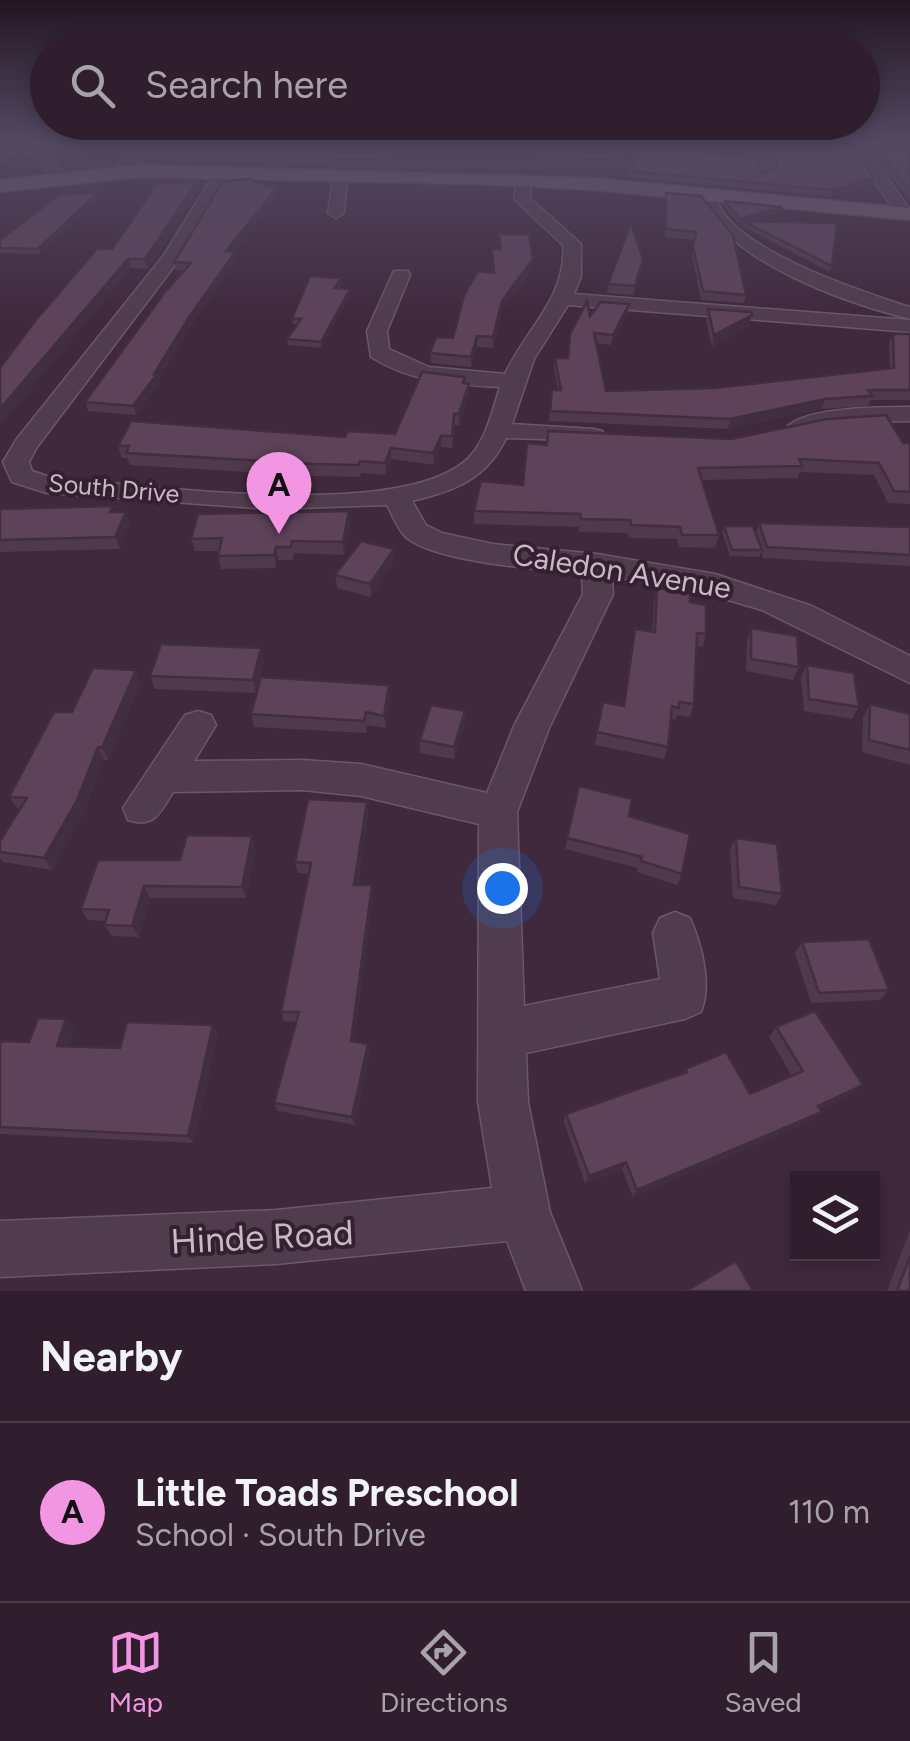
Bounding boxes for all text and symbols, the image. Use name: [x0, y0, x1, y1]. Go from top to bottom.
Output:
search box: [30, 30, 880, 140]
icon: search: [65, 58, 120, 113]
text: Search here: [145, 62, 348, 108]
pin: A: [246, 452, 312, 534]
street label: South Drive: [47, 467, 181, 509]
street label: Caledon Avenue: [510, 535, 734, 607]
your location: [477, 863, 528, 914]
map controls: [790, 1171, 880, 1261]
button: layers: [790, 1171, 880, 1261]
street label: Hinde Road: [170, 1211, 354, 1263]
text: Nearby: [40, 1331, 182, 1382]
text: Little Toads Preschool: [135, 1470, 519, 1516]
text: A: [61, 1493, 84, 1531]
text: 110 m: [788, 1493, 870, 1531]
text: School · South Drive: [135, 1516, 426, 1554]
tab: Map: [108, 1625, 163, 1719]
tab: Directions: [380, 1625, 508, 1719]
tab: Saved: [724, 1625, 802, 1719]

